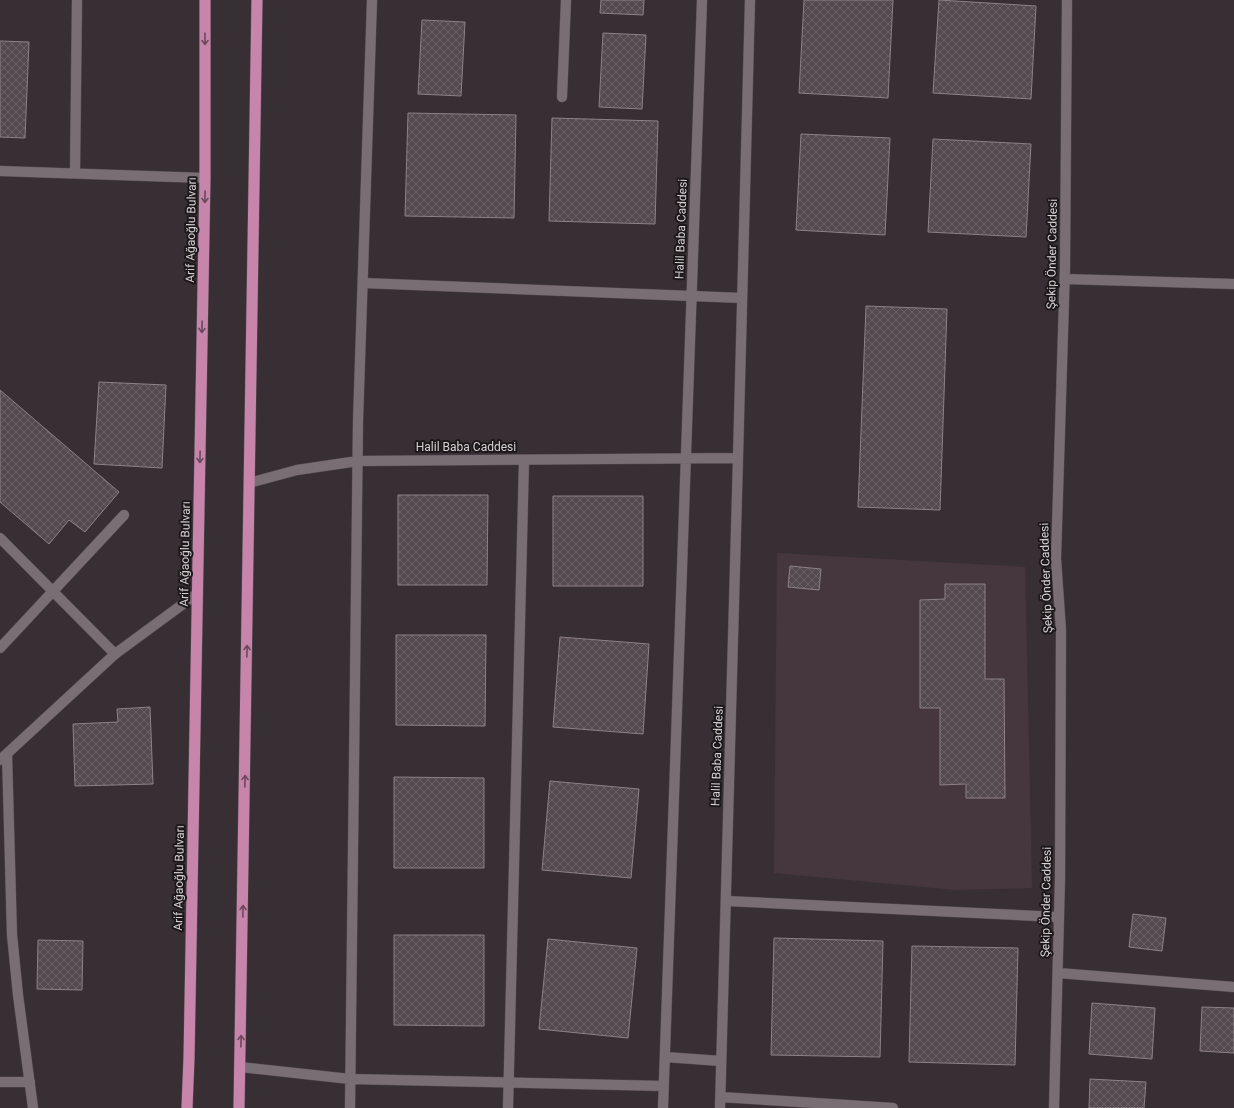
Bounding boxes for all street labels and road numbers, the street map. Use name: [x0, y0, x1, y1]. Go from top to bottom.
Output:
street label: Arif Ağaoğlu Bulvarı: [183, 177, 199, 283]
street label: Halil Baba Caddesi: [672, 179, 690, 279]
street label: Şekip Önder Caddesi: [1043, 198, 1060, 309]
street label: Halil Baba Caddesi: [416, 440, 516, 454]
street label: Arif Ağaoğlu Bulvarı: [177, 501, 193, 607]
street label: Şekip Önder Caddesi: [1036, 522, 1055, 634]
street label: Halil Baba Caddesi: [708, 706, 726, 806]
street label: Arif Ağaoğlu Bulvarı: [171, 825, 187, 931]
street label: Şekip Önder Caddesi: [1037, 846, 1054, 957]

